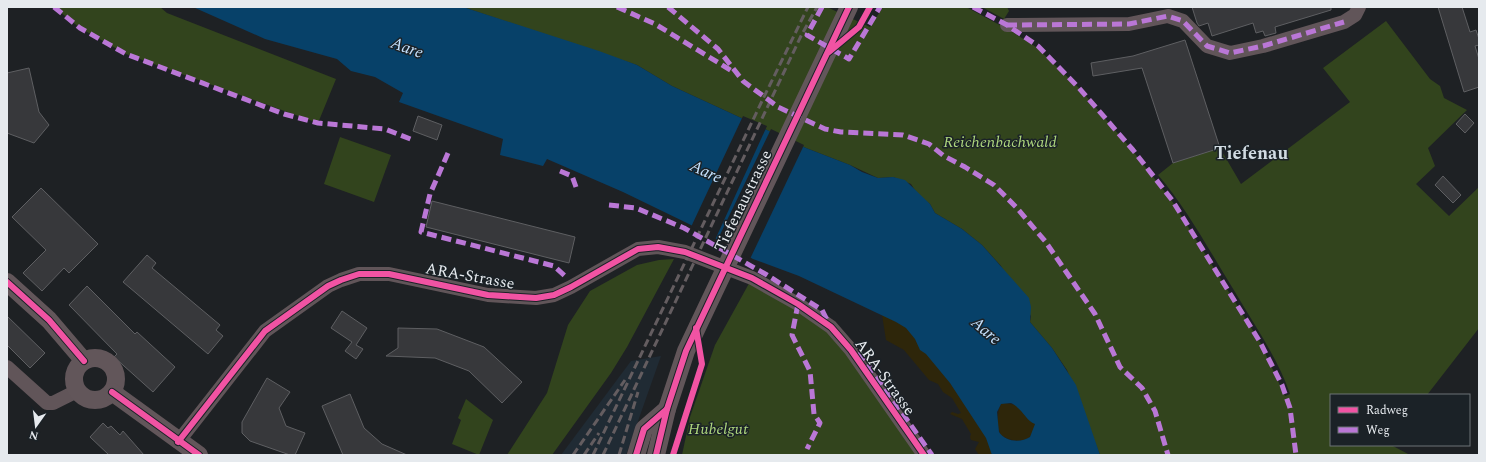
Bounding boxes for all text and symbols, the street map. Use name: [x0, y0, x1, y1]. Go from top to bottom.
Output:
water label: Aare: [386, 30, 427, 66]
park label: Reichenbachwald: [943, 130, 1057, 154]
district label: Tiefenau: [1214, 140, 1288, 167]
street label: Tiefenaustrasse: [708, 146, 778, 256]
water label: Aare: [685, 153, 726, 191]
street label: ARA-Strasse: [423, 256, 517, 296]
water label: Aare: [964, 310, 1007, 352]
street label: ARA-Strasse: [849, 333, 921, 421]
legend: [1330, 394, 1470, 446]
text: Radweg: [1366, 401, 1408, 420]
north arrow: [16, 406, 56, 446]
park label: Hubelgut: [688, 417, 749, 441]
text: Weg: [1366, 421, 1390, 440]
text: N: [27, 426, 40, 445]

